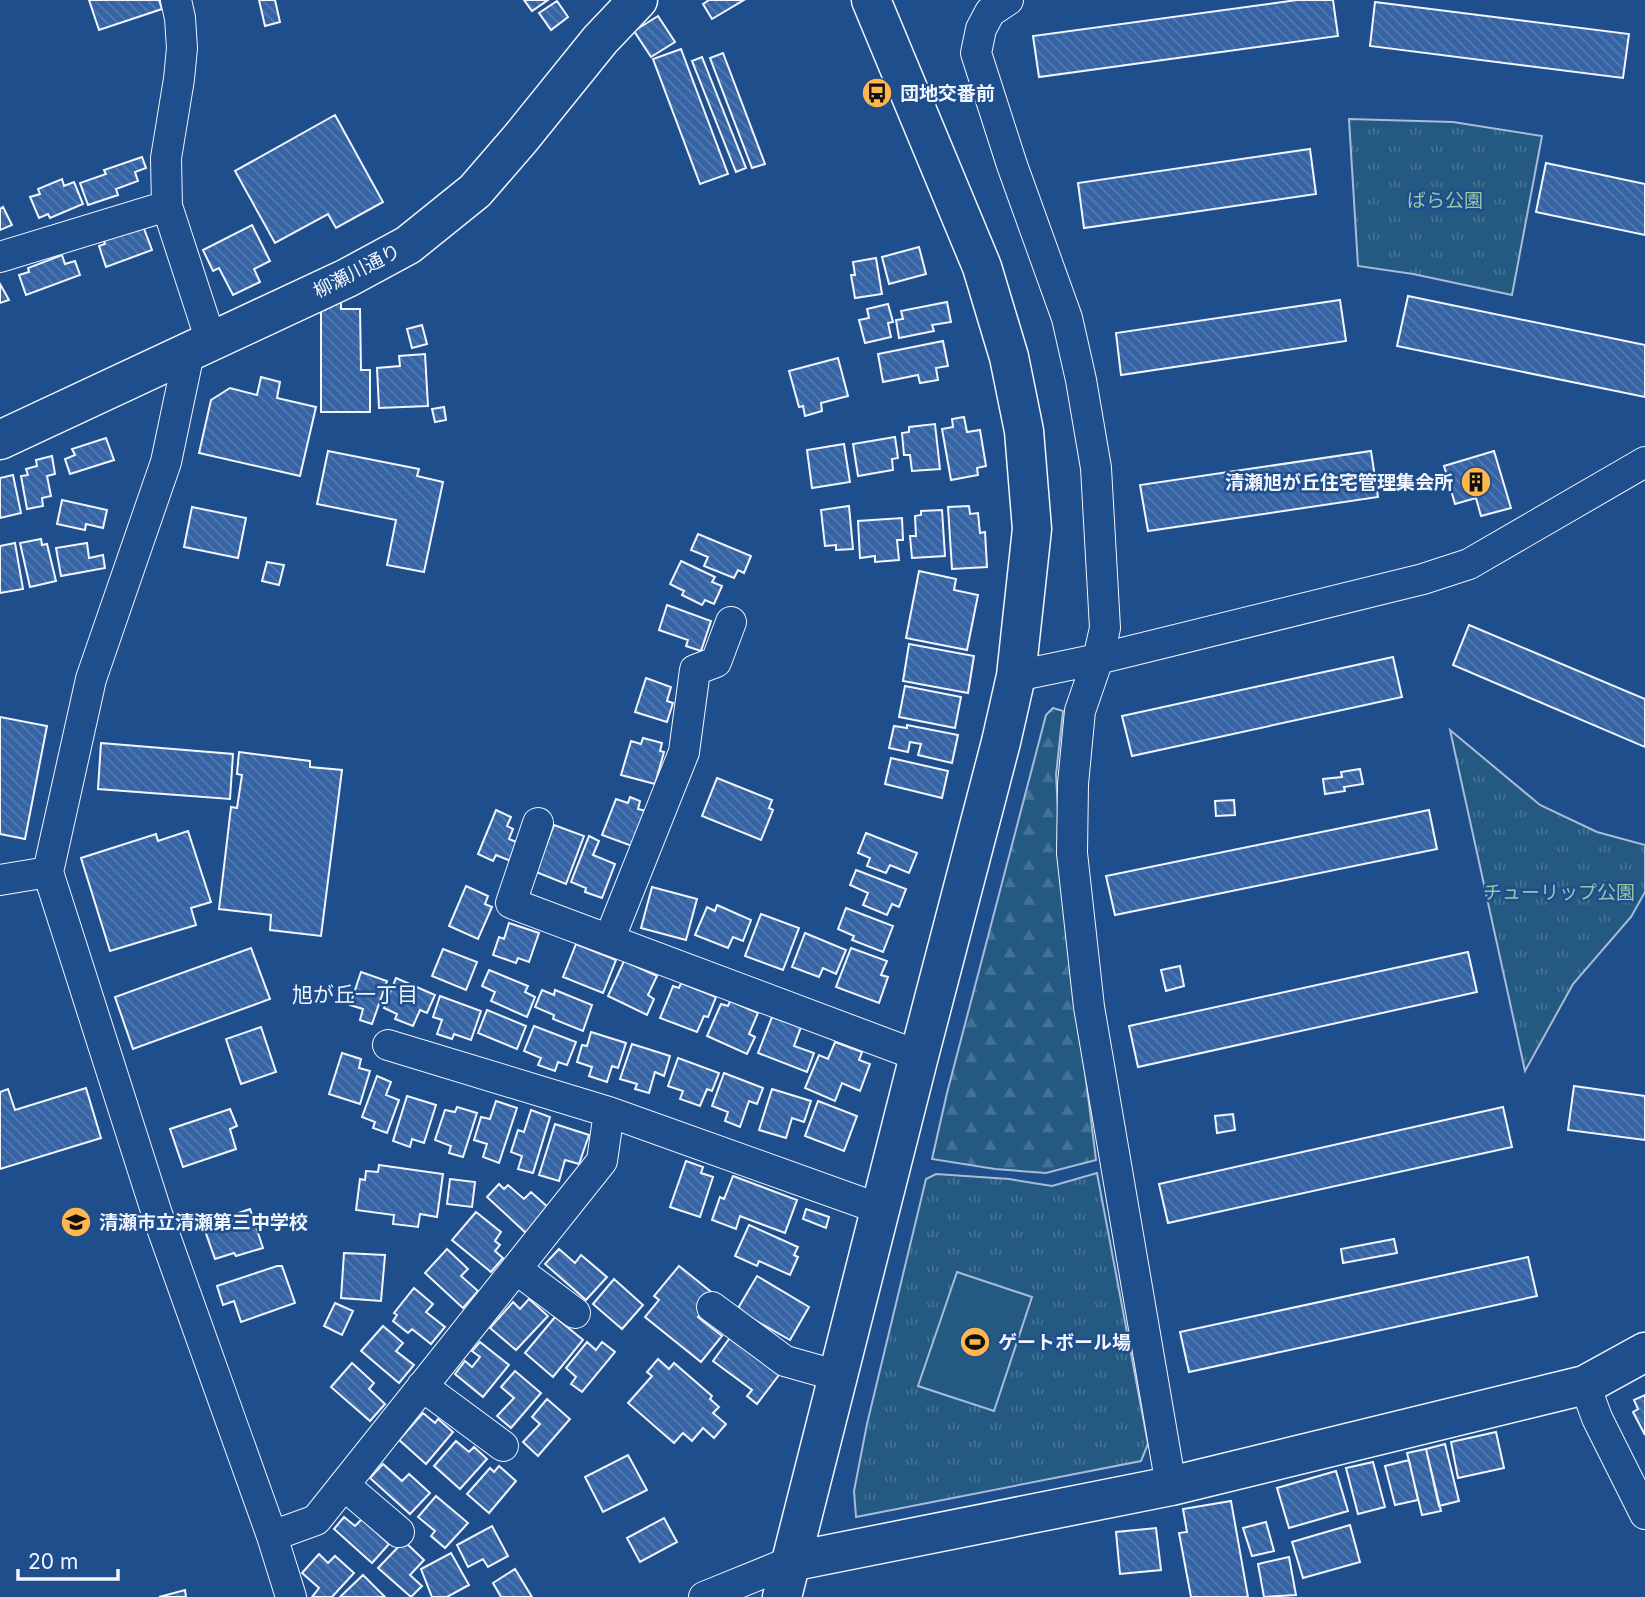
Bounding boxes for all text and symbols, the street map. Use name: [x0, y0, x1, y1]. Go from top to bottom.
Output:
bus stop icon: 団地交番前: [860, 76, 894, 110]
place label: 団地交番前: [900, 82, 995, 105]
park label: ばら公園: [1407, 189, 1483, 212]
street label: 柳瀬川通り: [309, 239, 405, 303]
building icon: 清瀬旭が丘住宅管理集会所: [1459, 465, 1493, 499]
place label: 清瀬旭が丘住宅管理集会所: [1225, 471, 1453, 494]
park label: チューリップ公園: [1483, 881, 1635, 904]
district label: 旭が丘一丁目: [292, 982, 418, 1007]
school or university icon: 清瀬市立清瀬第三中学校: [59, 1205, 93, 1239]
place label: 清瀬市立清瀬第三中学校: [99, 1211, 308, 1234]
sports icon: ゲートボール場: [958, 1325, 992, 1359]
place label: ゲートボール場: [998, 1331, 1131, 1354]
scale bar: [18, 1538, 117, 1582]
text: 20 m: [28, 1549, 78, 1574]

